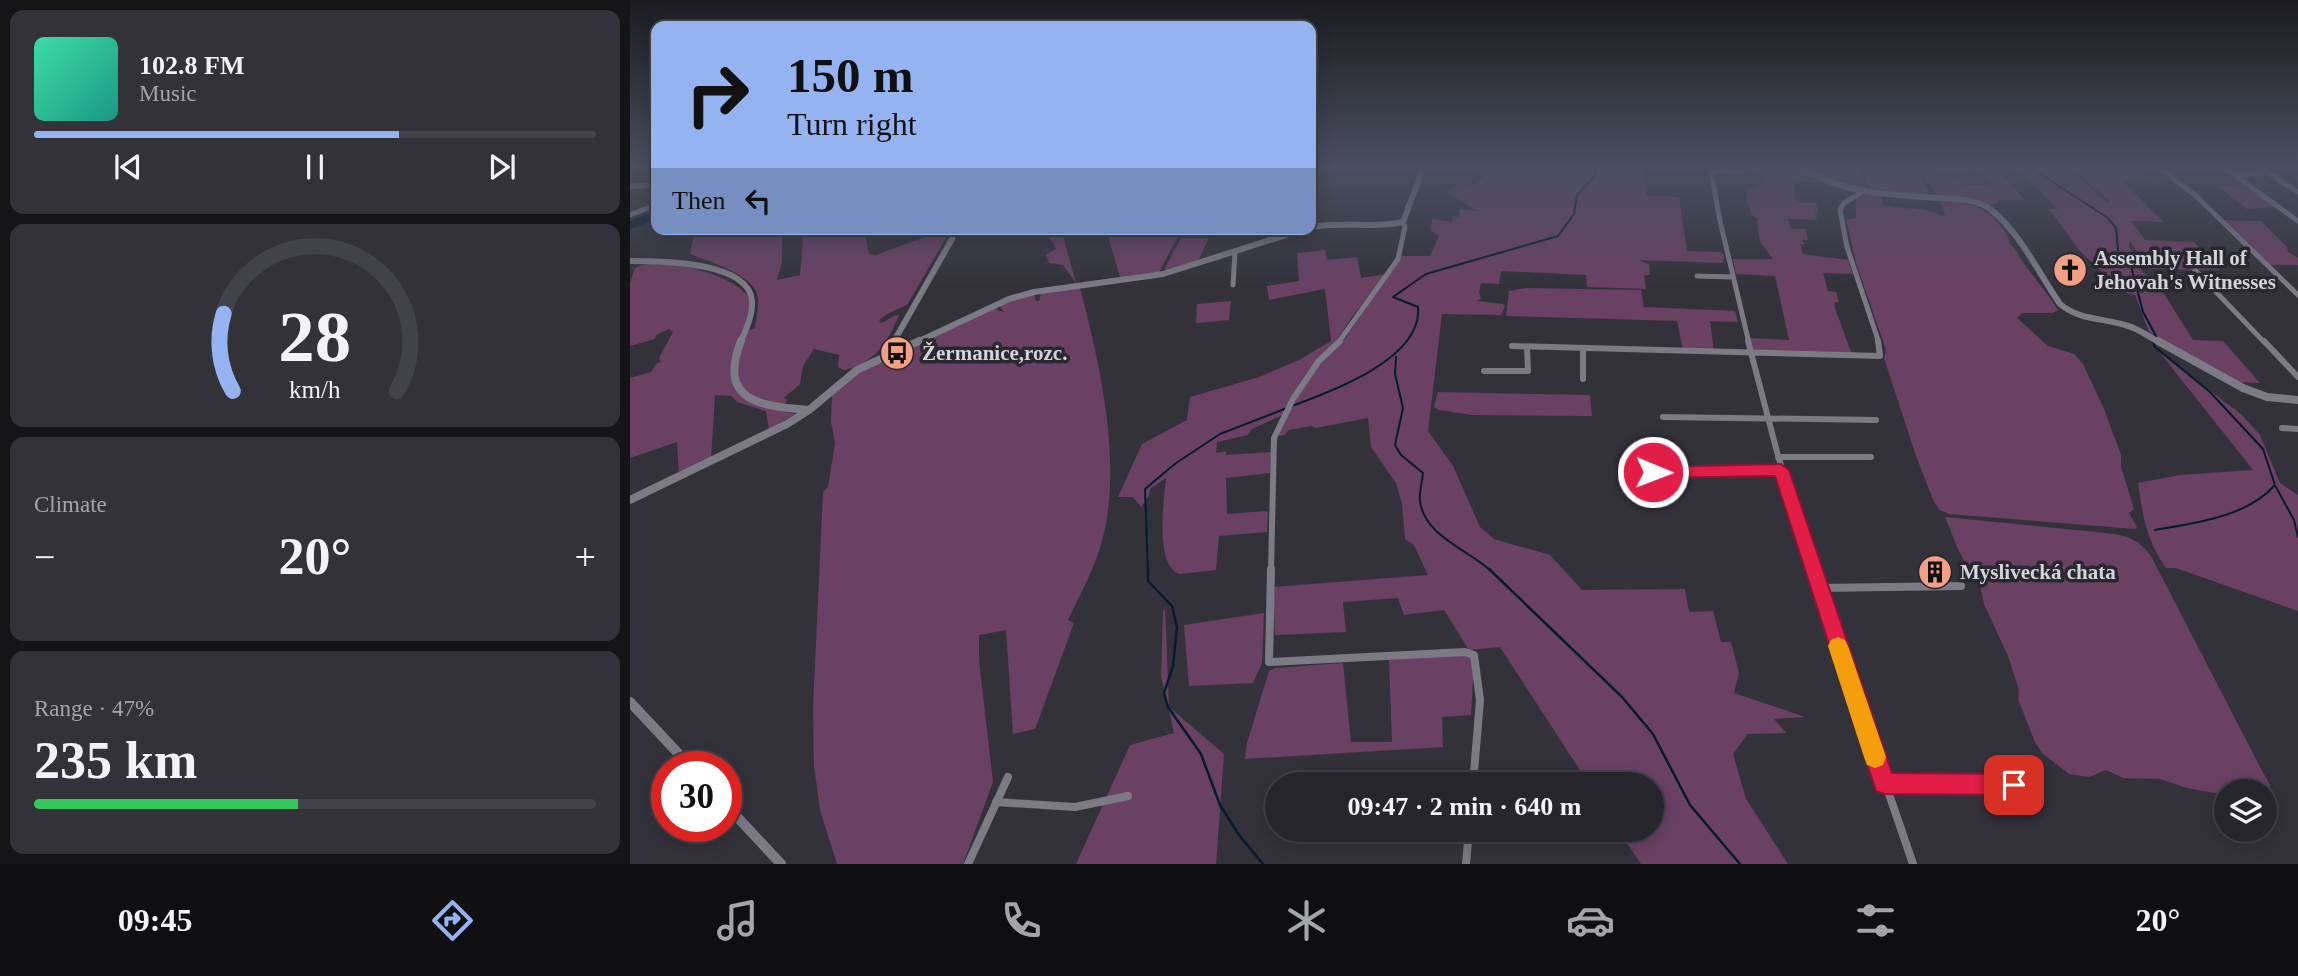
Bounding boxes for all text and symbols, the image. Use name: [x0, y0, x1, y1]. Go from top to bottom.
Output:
text: 150 m: [787, 48, 914, 103]
icon: right: [672, 49, 763, 140]
text: 102.8 FM: [139, 51, 244, 80]
text: Music: [139, 81, 197, 106]
text: Turn right: [787, 106, 917, 142]
icon: previous: [109, 148, 147, 186]
icon: pause: [296, 148, 334, 186]
icon: next: [483, 148, 521, 186]
icon: left: [739, 182, 777, 220]
text: Then: [672, 186, 725, 215]
place label: Assembly Hall of Jehovah's Witnesses: [2094, 246, 2276, 294]
church icon: Assembly Hall of Jehovah's Witnesses: [2051, 251, 2089, 289]
text: 28: [279, 297, 351, 378]
bus stop icon: Žermanice,rozc.: [878, 334, 916, 372]
place label: Žermanice,rozc.: [922, 341, 1067, 365]
text: km/h: [289, 376, 341, 403]
position arrow: [1616, 435, 1690, 509]
text: Climate: [34, 492, 107, 517]
text: 20°: [279, 528, 351, 585]
text: −: [34, 536, 55, 578]
text: +: [575, 536, 596, 578]
building icon: Myslivecká chata: [1916, 553, 1954, 591]
place label: Myslivecká chata: [1960, 560, 2116, 584]
text: Range · 47%: [34, 696, 154, 721]
text: 235 km: [34, 732, 197, 789]
speed limit sign: 30: [651, 751, 742, 842]
pin: [1984, 755, 2044, 815]
icon: arrive: [1995, 766, 2033, 804]
map controls: [2214, 779, 2277, 842]
button: layers: [2214, 779, 2277, 842]
text: 09:47 · 2 min · 640 m: [1348, 792, 1582, 821]
icon: directions: [428, 896, 477, 945]
icon: music: [713, 896, 762, 945]
icon: phone: [997, 896, 1046, 945]
icon: climate: [1282, 896, 1331, 945]
icon: car: [1566, 896, 1615, 945]
icon: filters: [1851, 896, 1900, 945]
text: 09:45: [118, 902, 192, 938]
text: 20°: [2135, 902, 2180, 938]

